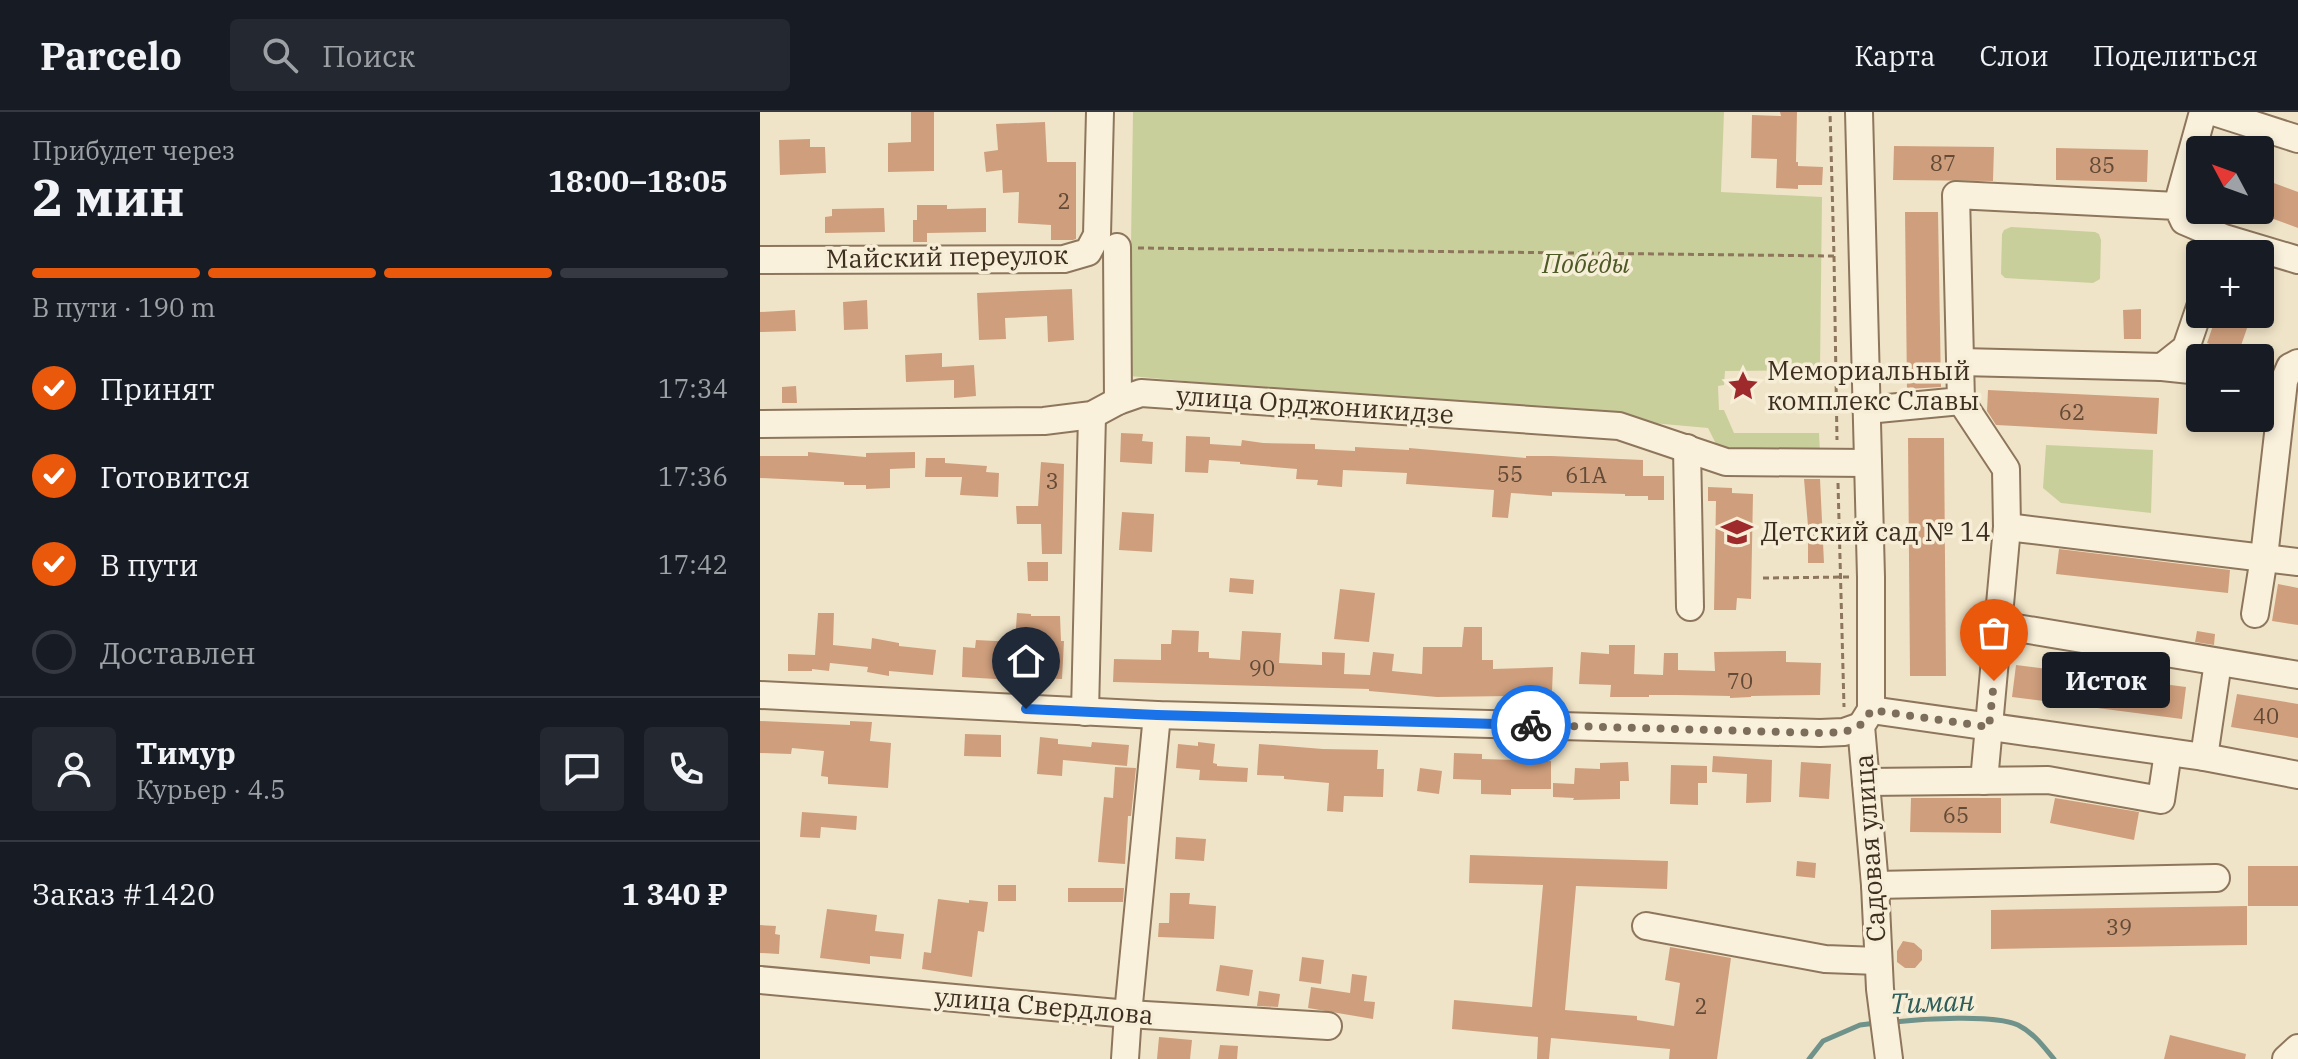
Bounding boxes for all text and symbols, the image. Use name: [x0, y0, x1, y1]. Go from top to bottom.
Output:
search box: [230, 19, 790, 91]
text: Parcelo: [40, 31, 182, 80]
icon: search: [258, 33, 302, 77]
text: Поиск: [322, 36, 415, 75]
text: Карта: [1854, 37, 1935, 74]
text: Слои: [1979, 37, 2049, 74]
text: Поделиться: [2093, 37, 2258, 74]
text: Прибудет через: [32, 133, 235, 167]
north arrow: [2186, 136, 2274, 224]
map controls: [2186, 136, 2274, 432]
house number: 87: [1930, 148, 1956, 177]
house number: 85: [2089, 150, 2115, 179]
text: 18:00–18:05: [548, 161, 728, 200]
text: 2 мин: [32, 163, 185, 230]
house number: 2: [1057, 186, 1071, 215]
street label: Майский переулок: [826, 237, 1068, 275]
button: +: [2186, 240, 2274, 328]
park label: Победы: [1541, 246, 1630, 280]
text: В пути · 190 m: [32, 290, 216, 324]
button: −: [2186, 344, 2274, 432]
place label: Мемориальный комплекс Славы: [1767, 353, 1979, 417]
icon: check: [32, 366, 76, 410]
text: Принят: [100, 369, 215, 408]
place icon: Мемориальный комплекс Славы: [1726, 369, 1760, 403]
text: 17:34: [658, 371, 728, 405]
street label: улица Орджоникидзе: [1175, 377, 1455, 431]
house number: 62: [2059, 397, 2085, 426]
icon: check: [32, 454, 76, 498]
text: Готовится: [100, 457, 250, 496]
text: 17:36: [658, 459, 728, 493]
house number: 55: [1497, 459, 1523, 488]
house number: 61А: [1565, 460, 1607, 489]
house number: 3: [1045, 466, 1059, 495]
place label: Детский сад № 14: [1761, 514, 1991, 548]
school or university icon: Детский сад № 14: [1720, 515, 1754, 549]
icon: check: [32, 542, 76, 586]
text: В пути: [100, 545, 199, 584]
text: 17:42: [658, 547, 728, 581]
pin: [1960, 599, 2028, 681]
icon: bag: [1972, 611, 2016, 655]
pin: [992, 627, 1060, 709]
text: Доставлен: [100, 633, 256, 672]
icon: home: [1004, 639, 1048, 683]
house number: 90: [1249, 653, 1275, 682]
callout: Исток: [2042, 653, 2170, 709]
text: Исток: [2065, 663, 2147, 697]
house number: 70: [1727, 666, 1753, 695]
courier: [1491, 685, 1571, 765]
house number: 40: [2253, 701, 2279, 730]
icon: bike: [1509, 703, 1553, 747]
button: person: [32, 727, 116, 811]
button: chat: [540, 727, 624, 811]
button: phone: [644, 727, 728, 811]
text: Тимур: [136, 733, 236, 772]
street label: Садовая улица: [1845, 753, 1893, 943]
text: Курьер · 4.5: [136, 772, 286, 806]
house number: 65: [1943, 800, 1969, 829]
text: Заказ #1420: [32, 874, 215, 913]
text: 1 340 ₽: [622, 874, 728, 913]
house number: 39: [2106, 912, 2132, 941]
street label: улица Свердлова: [933, 978, 1155, 1032]
water label: Тиман: [1889, 982, 1975, 1021]
house number: 2: [1694, 991, 1708, 1020]

